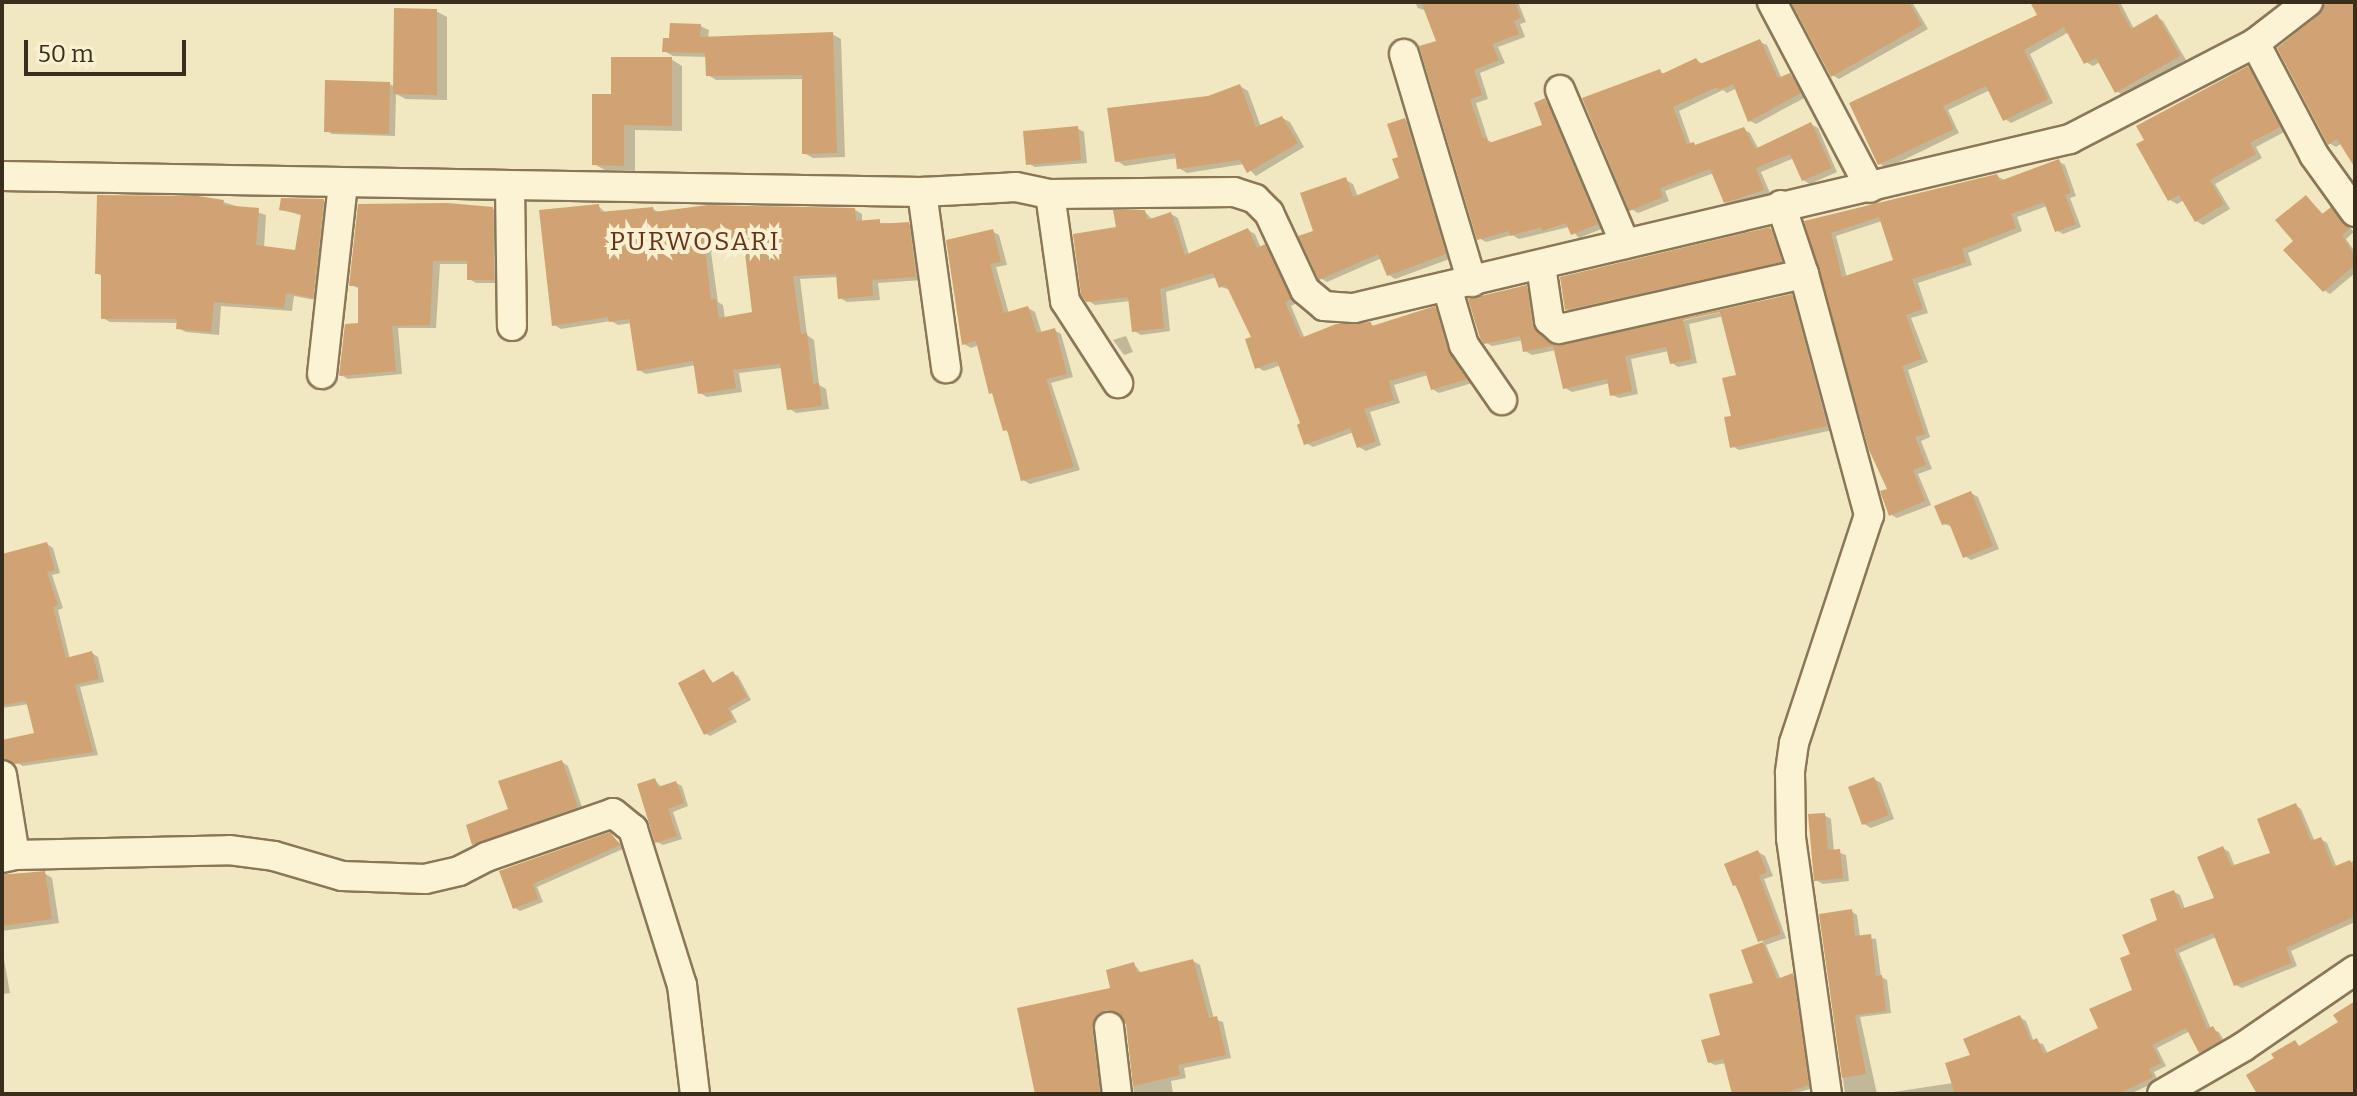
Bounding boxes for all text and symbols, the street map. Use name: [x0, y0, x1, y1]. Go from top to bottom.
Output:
scale bar: [28, 24, 190, 74]
text: 50 m: [38, 40, 94, 68]
district label: PURWOSARI: [609, 226, 781, 258]

